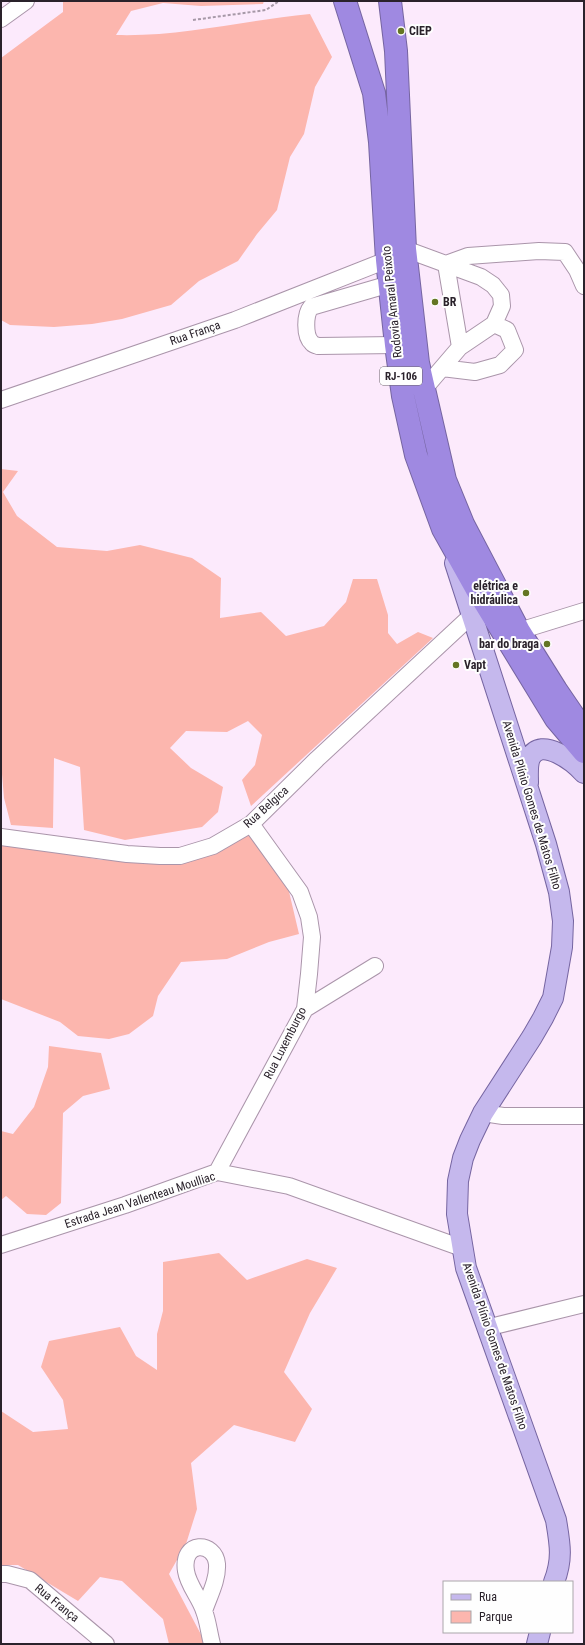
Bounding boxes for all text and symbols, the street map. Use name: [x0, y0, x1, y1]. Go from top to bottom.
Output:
place label: CIEP: [409, 24, 432, 38]
marker: CIEP: [396, 26, 406, 36]
street label: Rodovia Amaral Peixoto: [379, 245, 405, 359]
place label: BR: [443, 295, 457, 309]
marker: BR: [430, 297, 440, 307]
street label: Rua França: [168, 318, 222, 348]
road number: RJ-106: [380, 367, 422, 385]
place label: elétrica e hidráulica: [471, 579, 518, 607]
marker: elétrica e hidráulica: [521, 588, 531, 598]
place label: bar do braga: [479, 637, 539, 651]
marker: bar do braga: [542, 639, 552, 649]
place label: Vapt: [464, 658, 486, 672]
marker: Vapt: [451, 660, 461, 670]
street label: Avenida Plínio Gomes de Matos Filho: [500, 719, 564, 891]
street label: Rua Belgica: [241, 783, 292, 831]
street label: Rua Luxemburgo: [261, 1005, 309, 1081]
street label: Estrada Jean Vallenteau Moulliac: [63, 1169, 217, 1231]
street label: Avenida Plínio Gomes de Matos Filho: [460, 1261, 530, 1431]
street label: Rua França: [32, 1581, 82, 1625]
legend: [443, 1581, 573, 1633]
text: Rua: [479, 1590, 497, 1604]
text: Parque: [479, 1610, 513, 1624]

